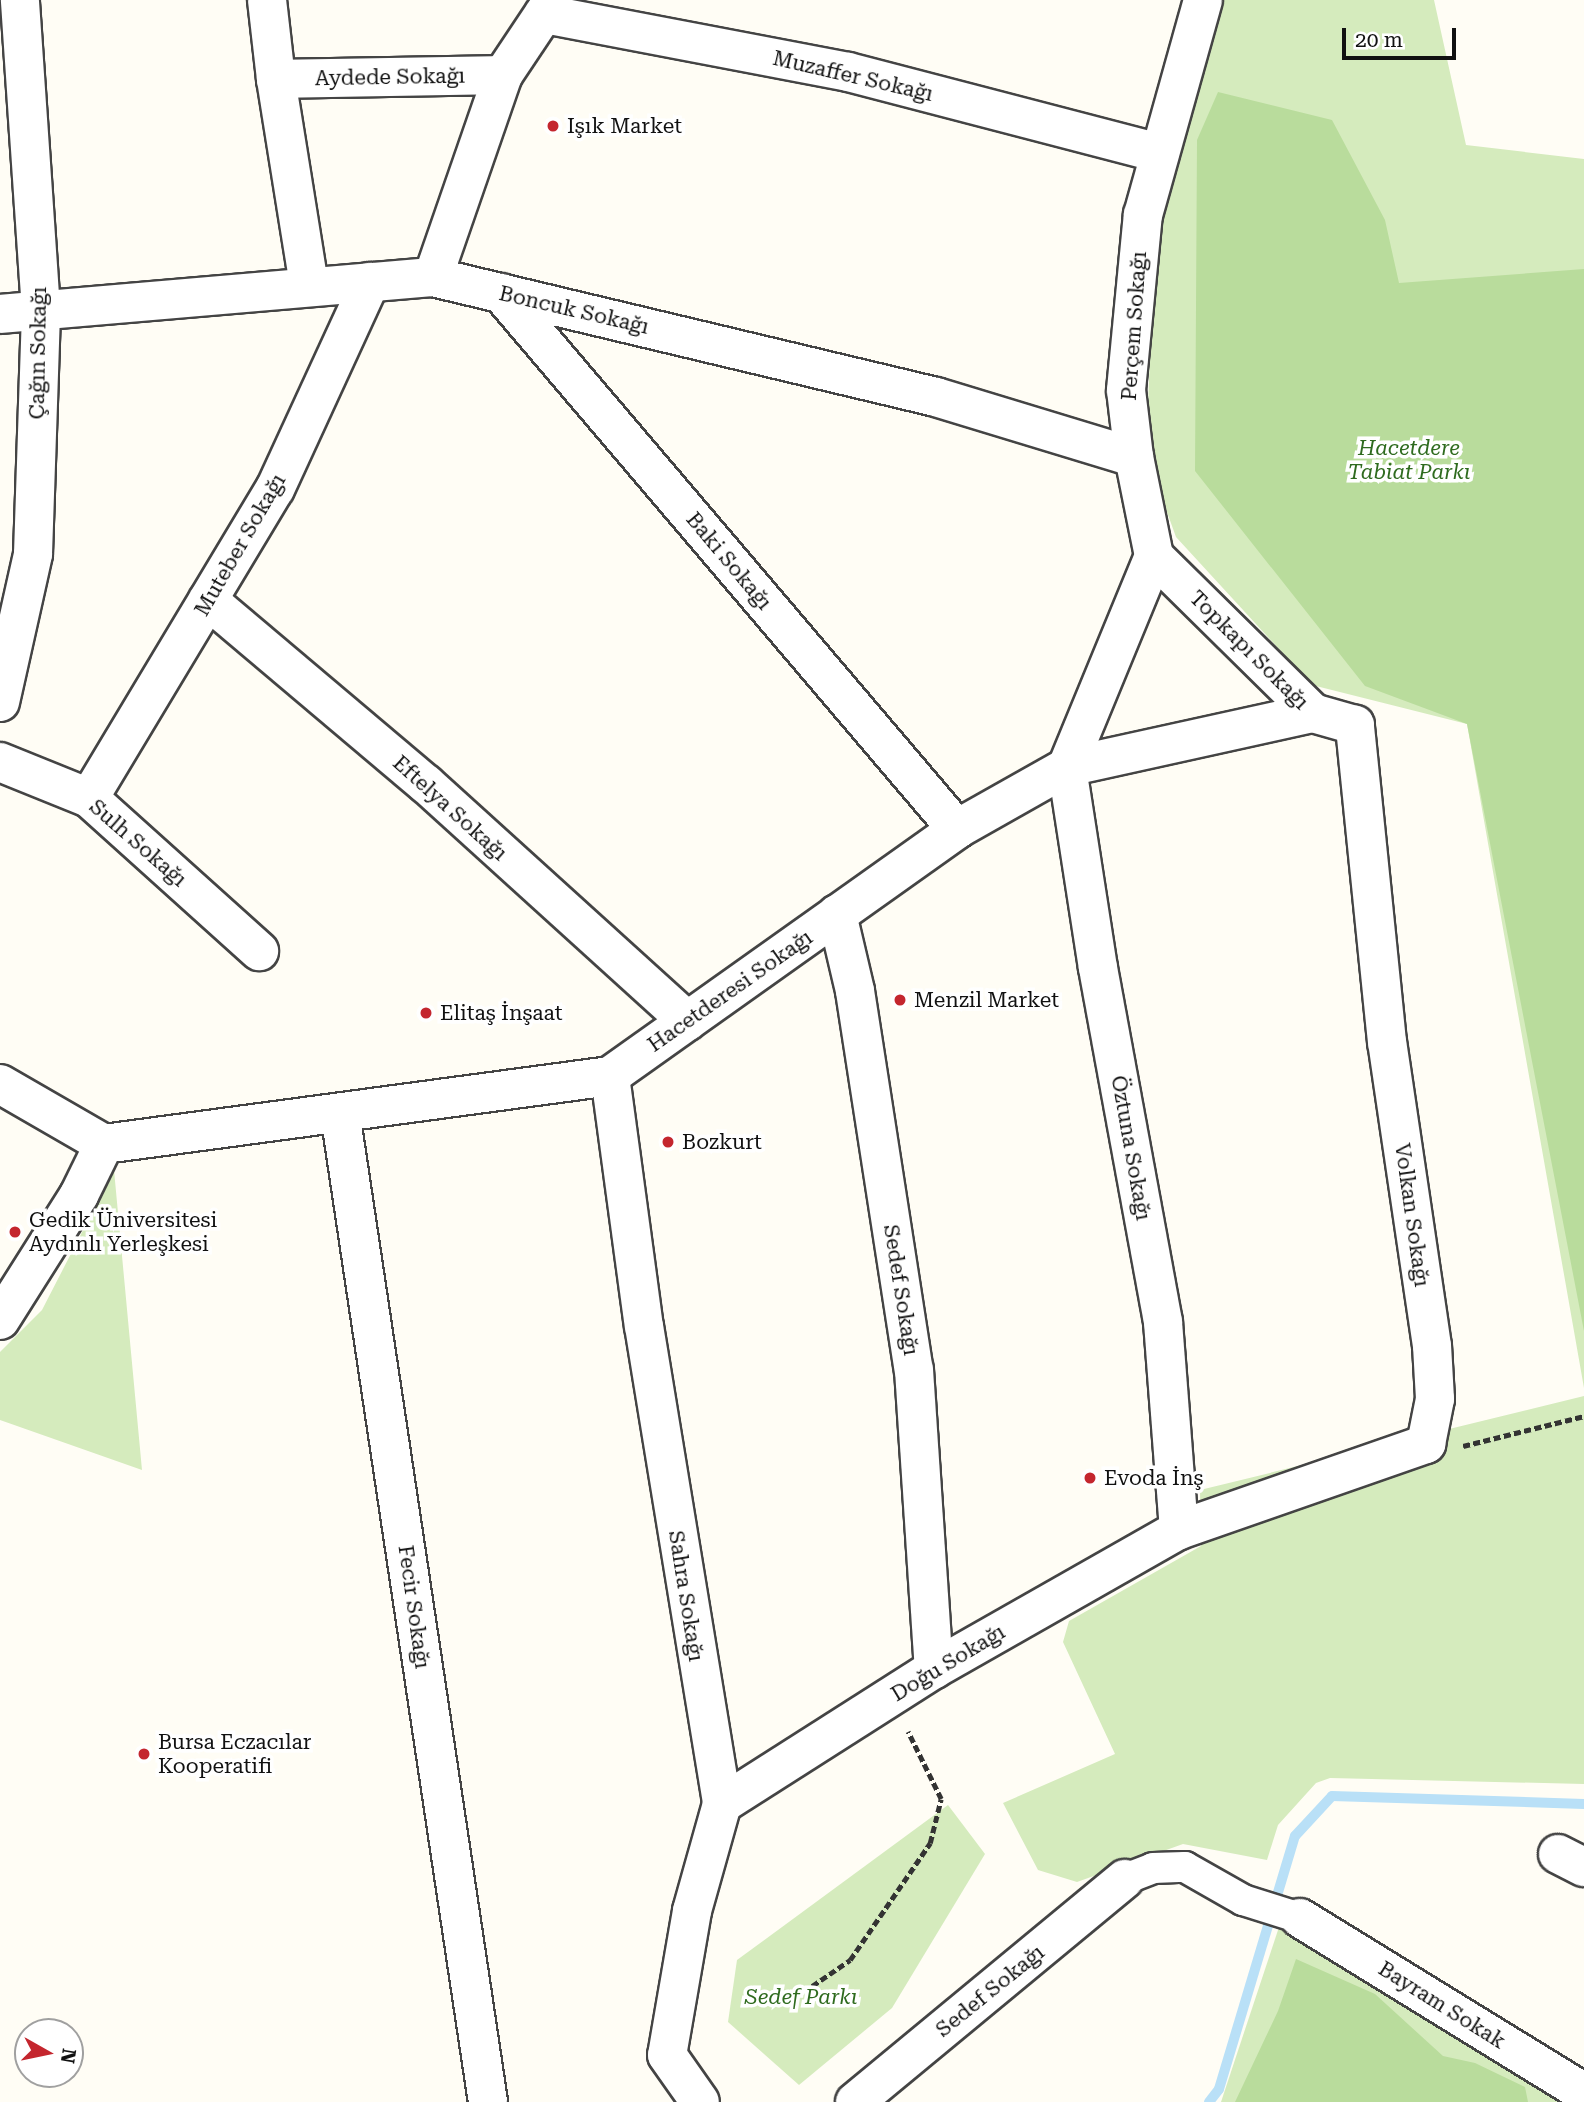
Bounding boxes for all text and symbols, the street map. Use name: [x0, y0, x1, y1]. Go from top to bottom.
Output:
scale bar: [1346, 14, 1460, 58]
text: 20 m: [1355, 28, 1403, 52]
street label: Muzaffer Sokağı: [770, 45, 936, 107]
street label: Aydede Sokağı: [315, 63, 465, 91]
place label: Işık Market: [567, 113, 682, 139]
marker: Işık Market: [545, 118, 561, 134]
street label: Perçem Sokağı: [1116, 251, 1152, 401]
street label: Boncuk Sokağı: [497, 281, 651, 339]
street label: Çağın Sokağı: [24, 286, 52, 420]
park label: Hacetdere Tabiat Parkı: [1348, 435, 1470, 485]
street label: Muteber Sokağı: [189, 469, 291, 621]
street label: Baki Sokağı: [681, 507, 777, 615]
street label: Topkapı Sokağı: [1184, 585, 1314, 715]
street label: Eftelya Sokağı: [388, 750, 512, 866]
street label: Sulh Sokağı: [84, 794, 192, 892]
street label: Hacetderesi Sokağı: [643, 925, 817, 1057]
place label: Menzil Market: [914, 987, 1059, 1013]
marker: Menzil Market: [892, 992, 908, 1008]
place label: Elitaş İnşaat: [440, 1000, 563, 1026]
marker: Elitaş İnşaat: [418, 1005, 434, 1021]
street label: Öztuna Sokağı: [1106, 1074, 1156, 1222]
place label: Bozkurt: [682, 1129, 762, 1155]
marker: Bozkurt: [660, 1134, 676, 1150]
street label: Volkan Sokağı: [1389, 1142, 1435, 1288]
place label: Gedik Üniversitesi Aydınlı Yerleşkesi: [29, 1207, 217, 1257]
street label: Sedef Sokağı: [878, 1223, 924, 1357]
marker: Gedik Üniversitesi Aydınlı Yerleşkesi: [7, 1224, 23, 1240]
place label: Evoda İnş: [1104, 1465, 1203, 1491]
marker: Evoda İnş: [1082, 1470, 1098, 1486]
street label: Sahra Sokağı: [663, 1529, 709, 1663]
street label: Fecir Sokağı: [393, 1544, 435, 1670]
street label: Doğu Sokağı: [887, 1619, 1009, 1707]
place label: Bursa Eczacılar Kooperatifi: [158, 1729, 311, 1779]
marker: Bursa Eczacılar Kooperatifi: [136, 1746, 152, 1762]
street label: Sedef Sokağı: [931, 1940, 1049, 2042]
street label: Bayram Sokak: [1374, 1956, 1510, 2054]
park label: Sedef Parkı: [745, 1984, 857, 2010]
north arrow: [14, 2018, 84, 2088]
text: N: [56, 2047, 81, 2065]

